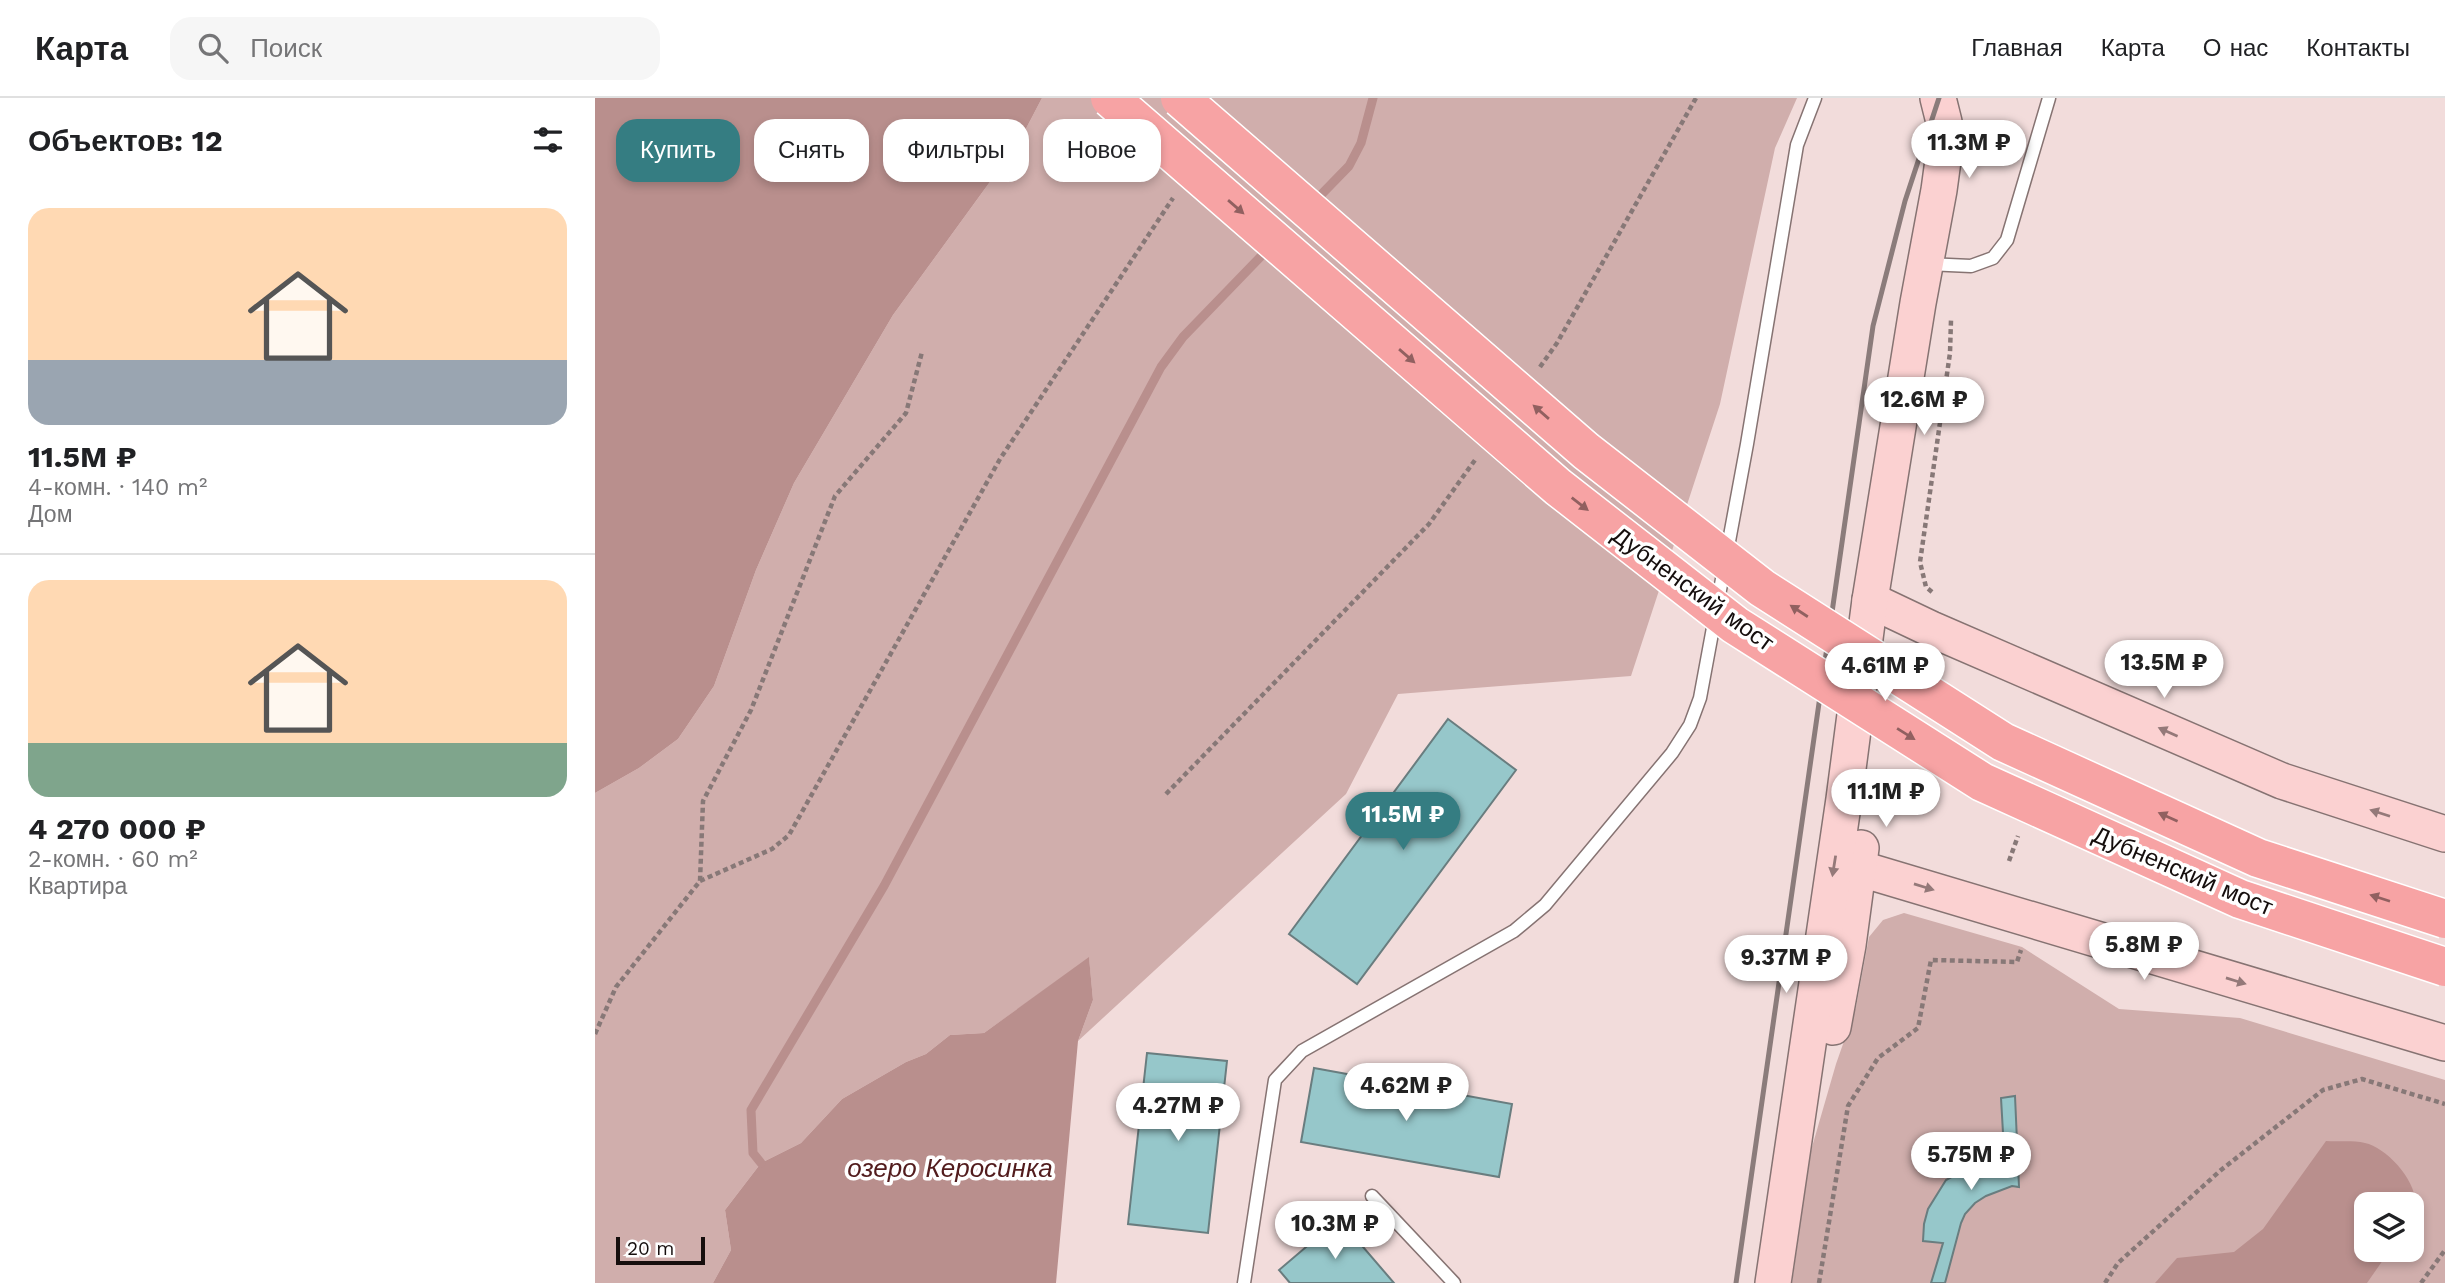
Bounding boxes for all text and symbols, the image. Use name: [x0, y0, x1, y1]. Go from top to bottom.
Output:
search box: [170, 17, 660, 80]
text: Карта: [35, 29, 128, 68]
icon: search: [194, 29, 232, 67]
text: Поиск: [250, 33, 322, 63]
text: Главная: [1971, 34, 2063, 62]
text: Карта: [2101, 34, 2165, 62]
text: О нас: [2203, 34, 2268, 62]
text: Контакты: [2306, 34, 2410, 62]
chip: Купить: [616, 119, 740, 182]
chip: Снять: [754, 119, 869, 182]
chip: Фильтры: [883, 119, 1029, 182]
chip: Новое: [1043, 119, 1161, 182]
pin: 11.3M ₽: [1904, 120, 2034, 180]
icon: filters: [529, 121, 567, 159]
text: Объектов: 12: [28, 123, 223, 158]
text: 11.3M ₽: [1927, 129, 2011, 156]
one-way arrow: [1227, 199, 1244, 214]
icon: home: [235, 253, 361, 379]
one-way arrow: [1399, 348, 1416, 363]
pin: 12.6M ₽: [1859, 378, 1989, 437]
text: 12.6M ₽: [1880, 386, 1968, 413]
one-way arrow: [1533, 405, 1550, 420]
text: 11.5M ₽: [28, 439, 137, 474]
text: 4-комн. · 140 m²: [28, 474, 207, 501]
one-way arrow: [1571, 497, 1589, 511]
text: Дом: [28, 501, 72, 528]
street label: Дубненский мост: [1607, 521, 1779, 657]
one-way arrow: [1789, 605, 1808, 618]
icon: home: [235, 625, 361, 751]
pin: 13.5M ₽: [2099, 640, 2229, 700]
pin: 4.61M ₽: [1820, 644, 1950, 703]
text: 13.5M ₽: [2121, 649, 2207, 676]
text: 4.61M ₽: [1841, 652, 1929, 679]
one-way arrow: [2158, 726, 2178, 738]
one-way arrow: [1897, 727, 1916, 740]
pin: 11.1M ₽: [1821, 770, 1951, 829]
text: 11.1M ₽: [1847, 778, 1925, 805]
pin: 11.5M ₽: [1338, 792, 1468, 852]
text: 11.5M ₽: [1361, 801, 1445, 828]
one-way arrow: [2369, 807, 2390, 818]
text: 4 270 000 ₽: [28, 811, 206, 846]
one-way arrow: [2158, 811, 2178, 822]
street label: Дубненский мост: [2089, 820, 2277, 922]
text: 2-комн. · 60 m²: [28, 846, 198, 873]
one-way arrow: [1828, 855, 1839, 877]
text: Квартира: [28, 873, 127, 900]
one-way arrow: [1914, 883, 1935, 893]
one-way arrow: [2370, 892, 2391, 902]
pin: 5.8M ₽: [2087, 922, 2201, 982]
text: 5.8M ₽: [2105, 931, 2183, 958]
pin: 9.37M ₽: [1721, 936, 1851, 995]
text: 9.37M ₽: [1740, 944, 1832, 971]
one-way arrow: [2226, 976, 2247, 986]
pin: 4.62M ₽: [1341, 1063, 1471, 1123]
text: 4.62M ₽: [1360, 1072, 1452, 1099]
pin: 4.27M ₽: [1113, 1084, 1243, 1143]
text: 4.27M ₽: [1132, 1092, 1224, 1119]
pin: 5.75M ₽: [1906, 1132, 2036, 1192]
text: 5.75M ₽: [1927, 1141, 2015, 1168]
water label: озеро Керосинка: [847, 1153, 1053, 1183]
map controls: [2354, 1192, 2424, 1262]
button: layers: [2354, 1192, 2424, 1262]
pin: 10.3M ₽: [1270, 1202, 1400, 1261]
text: 10.3M ₽: [1291, 1210, 1379, 1237]
scale bar: [616, 1234, 705, 1266]
text: 20 m: [627, 1237, 674, 1260]

